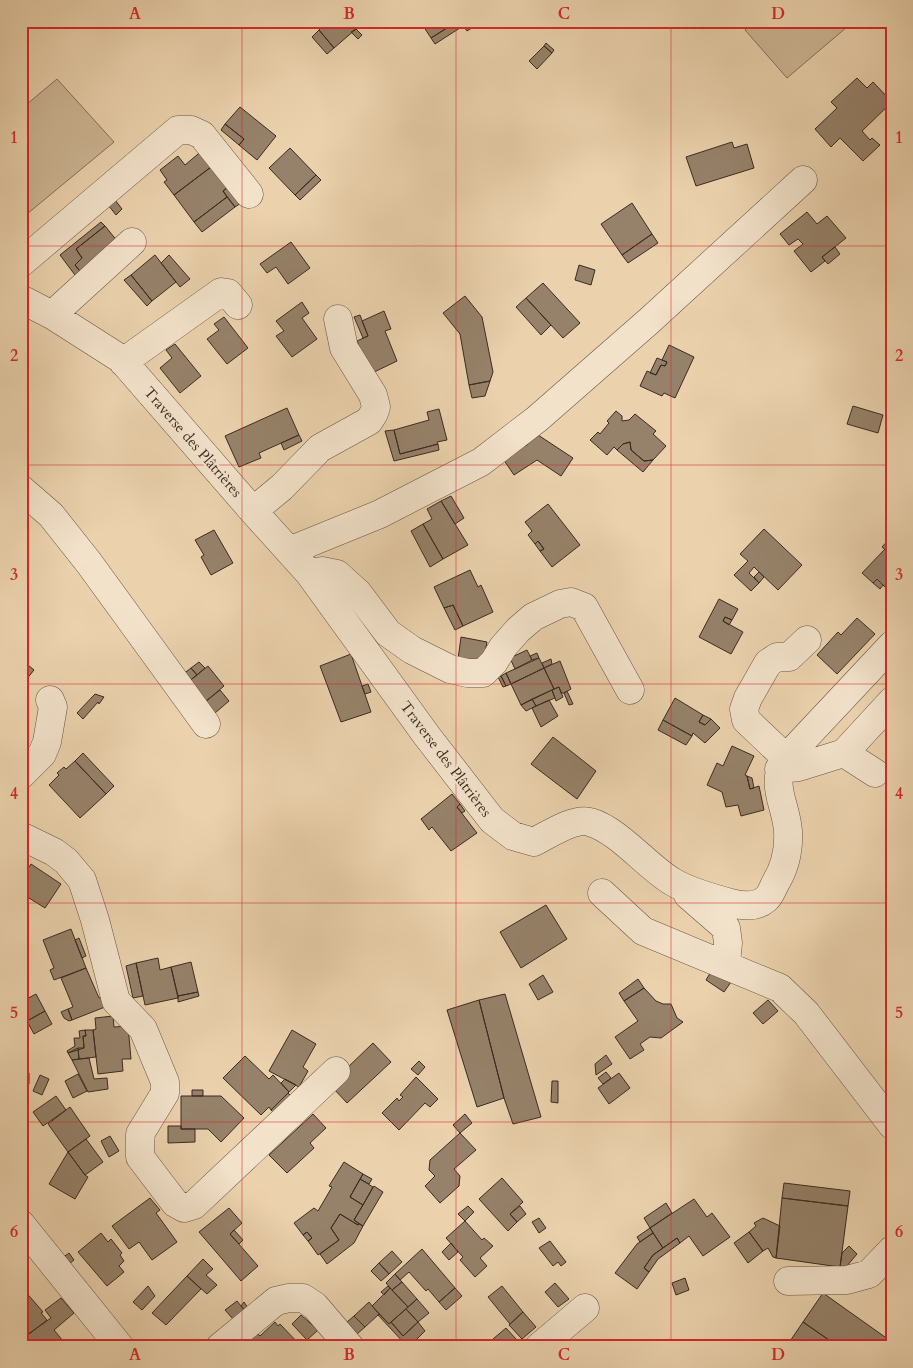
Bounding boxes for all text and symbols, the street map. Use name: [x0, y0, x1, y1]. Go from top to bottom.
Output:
text: A: [129, 3, 141, 25]
text: B: [343, 3, 355, 25]
text: C: [558, 3, 570, 25]
text: D: [771, 3, 785, 25]
text: 1: [10, 127, 18, 149]
text: 1: [895, 127, 903, 149]
text: 2: [10, 345, 18, 367]
text: 2: [895, 345, 903, 367]
street label: Traverse des Plâtrières: [139, 383, 247, 501]
text: 3: [10, 564, 18, 586]
text: 3: [895, 564, 903, 586]
street label: Traverse des Plâtrières: [396, 697, 496, 821]
text: 4: [10, 783, 18, 805]
text: 4: [895, 783, 903, 805]
text: 5: [10, 1002, 18, 1024]
text: 5: [895, 1002, 903, 1024]
text: 6: [10, 1221, 18, 1243]
text: 6: [895, 1221, 903, 1243]
text: A: [129, 1344, 141, 1366]
text: B: [343, 1344, 355, 1366]
text: C: [558, 1344, 570, 1366]
text: D: [771, 1344, 785, 1366]

